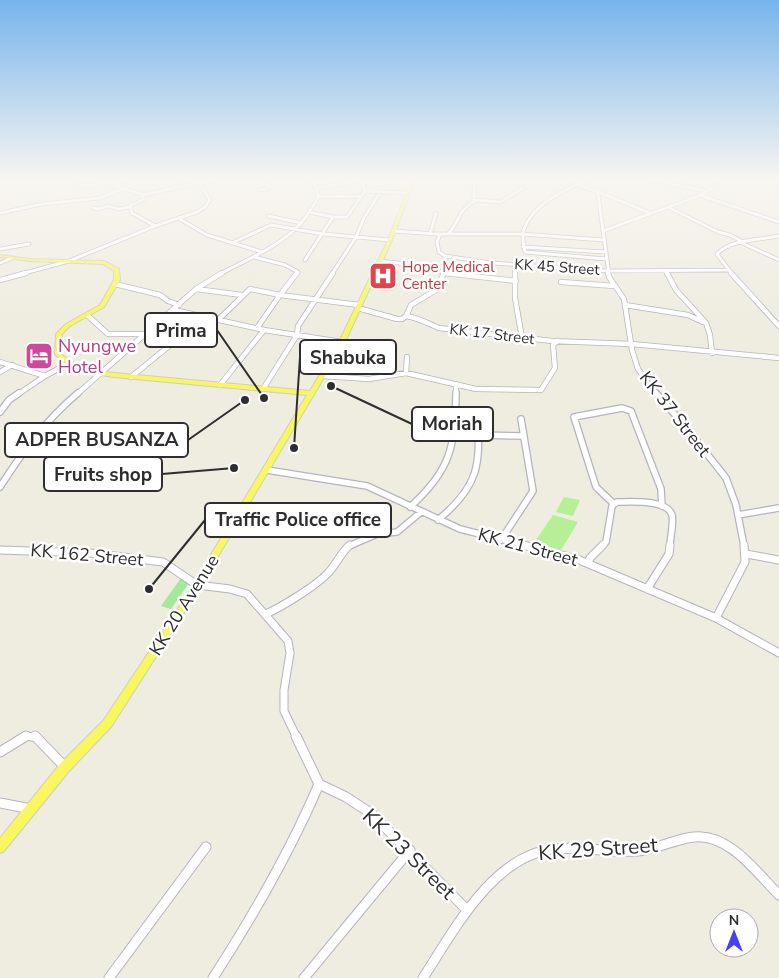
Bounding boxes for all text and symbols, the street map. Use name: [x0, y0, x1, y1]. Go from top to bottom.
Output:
street label: KK 45 Street: [514, 254, 601, 280]
place label: Hope Medical Center: [402, 257, 495, 294]
hospital icon: Hope Medical Center: [368, 261, 398, 291]
callout: Prima: [145, 313, 217, 347]
text: Prima: [155, 318, 207, 344]
street label: KK 17 Street: [448, 319, 536, 349]
place label: Nyungwe Hotel: [58, 334, 136, 379]
callout: Shabuka: [300, 340, 396, 374]
hotel icon: Nyungwe Hotel: [24, 341, 54, 371]
text: Shabuka: [310, 345, 386, 371]
street label: KK 37 Street: [634, 366, 716, 462]
callout: Moriah: [412, 407, 493, 441]
text: Moriah: [421, 411, 483, 437]
callout: ADPER BUSANZA: [5, 423, 188, 457]
text: ADPER BUSANZA: [15, 427, 180, 453]
callout: Fruits shop: [44, 457, 162, 491]
text: Fruits shop: [54, 462, 152, 488]
callout: Traffic Police office: [205, 503, 391, 537]
text: Traffic Police office: [215, 507, 381, 533]
street label: KK 21 Street: [475, 522, 581, 572]
street label: KK 162 Street: [30, 538, 145, 572]
street label: KK 20 Avenue: [143, 550, 225, 660]
street label: KK 23 Street: [356, 802, 462, 906]
street label: KK 29 Street: [537, 831, 659, 867]
north arrow: [709, 908, 759, 958]
text: N: [729, 911, 739, 930]

